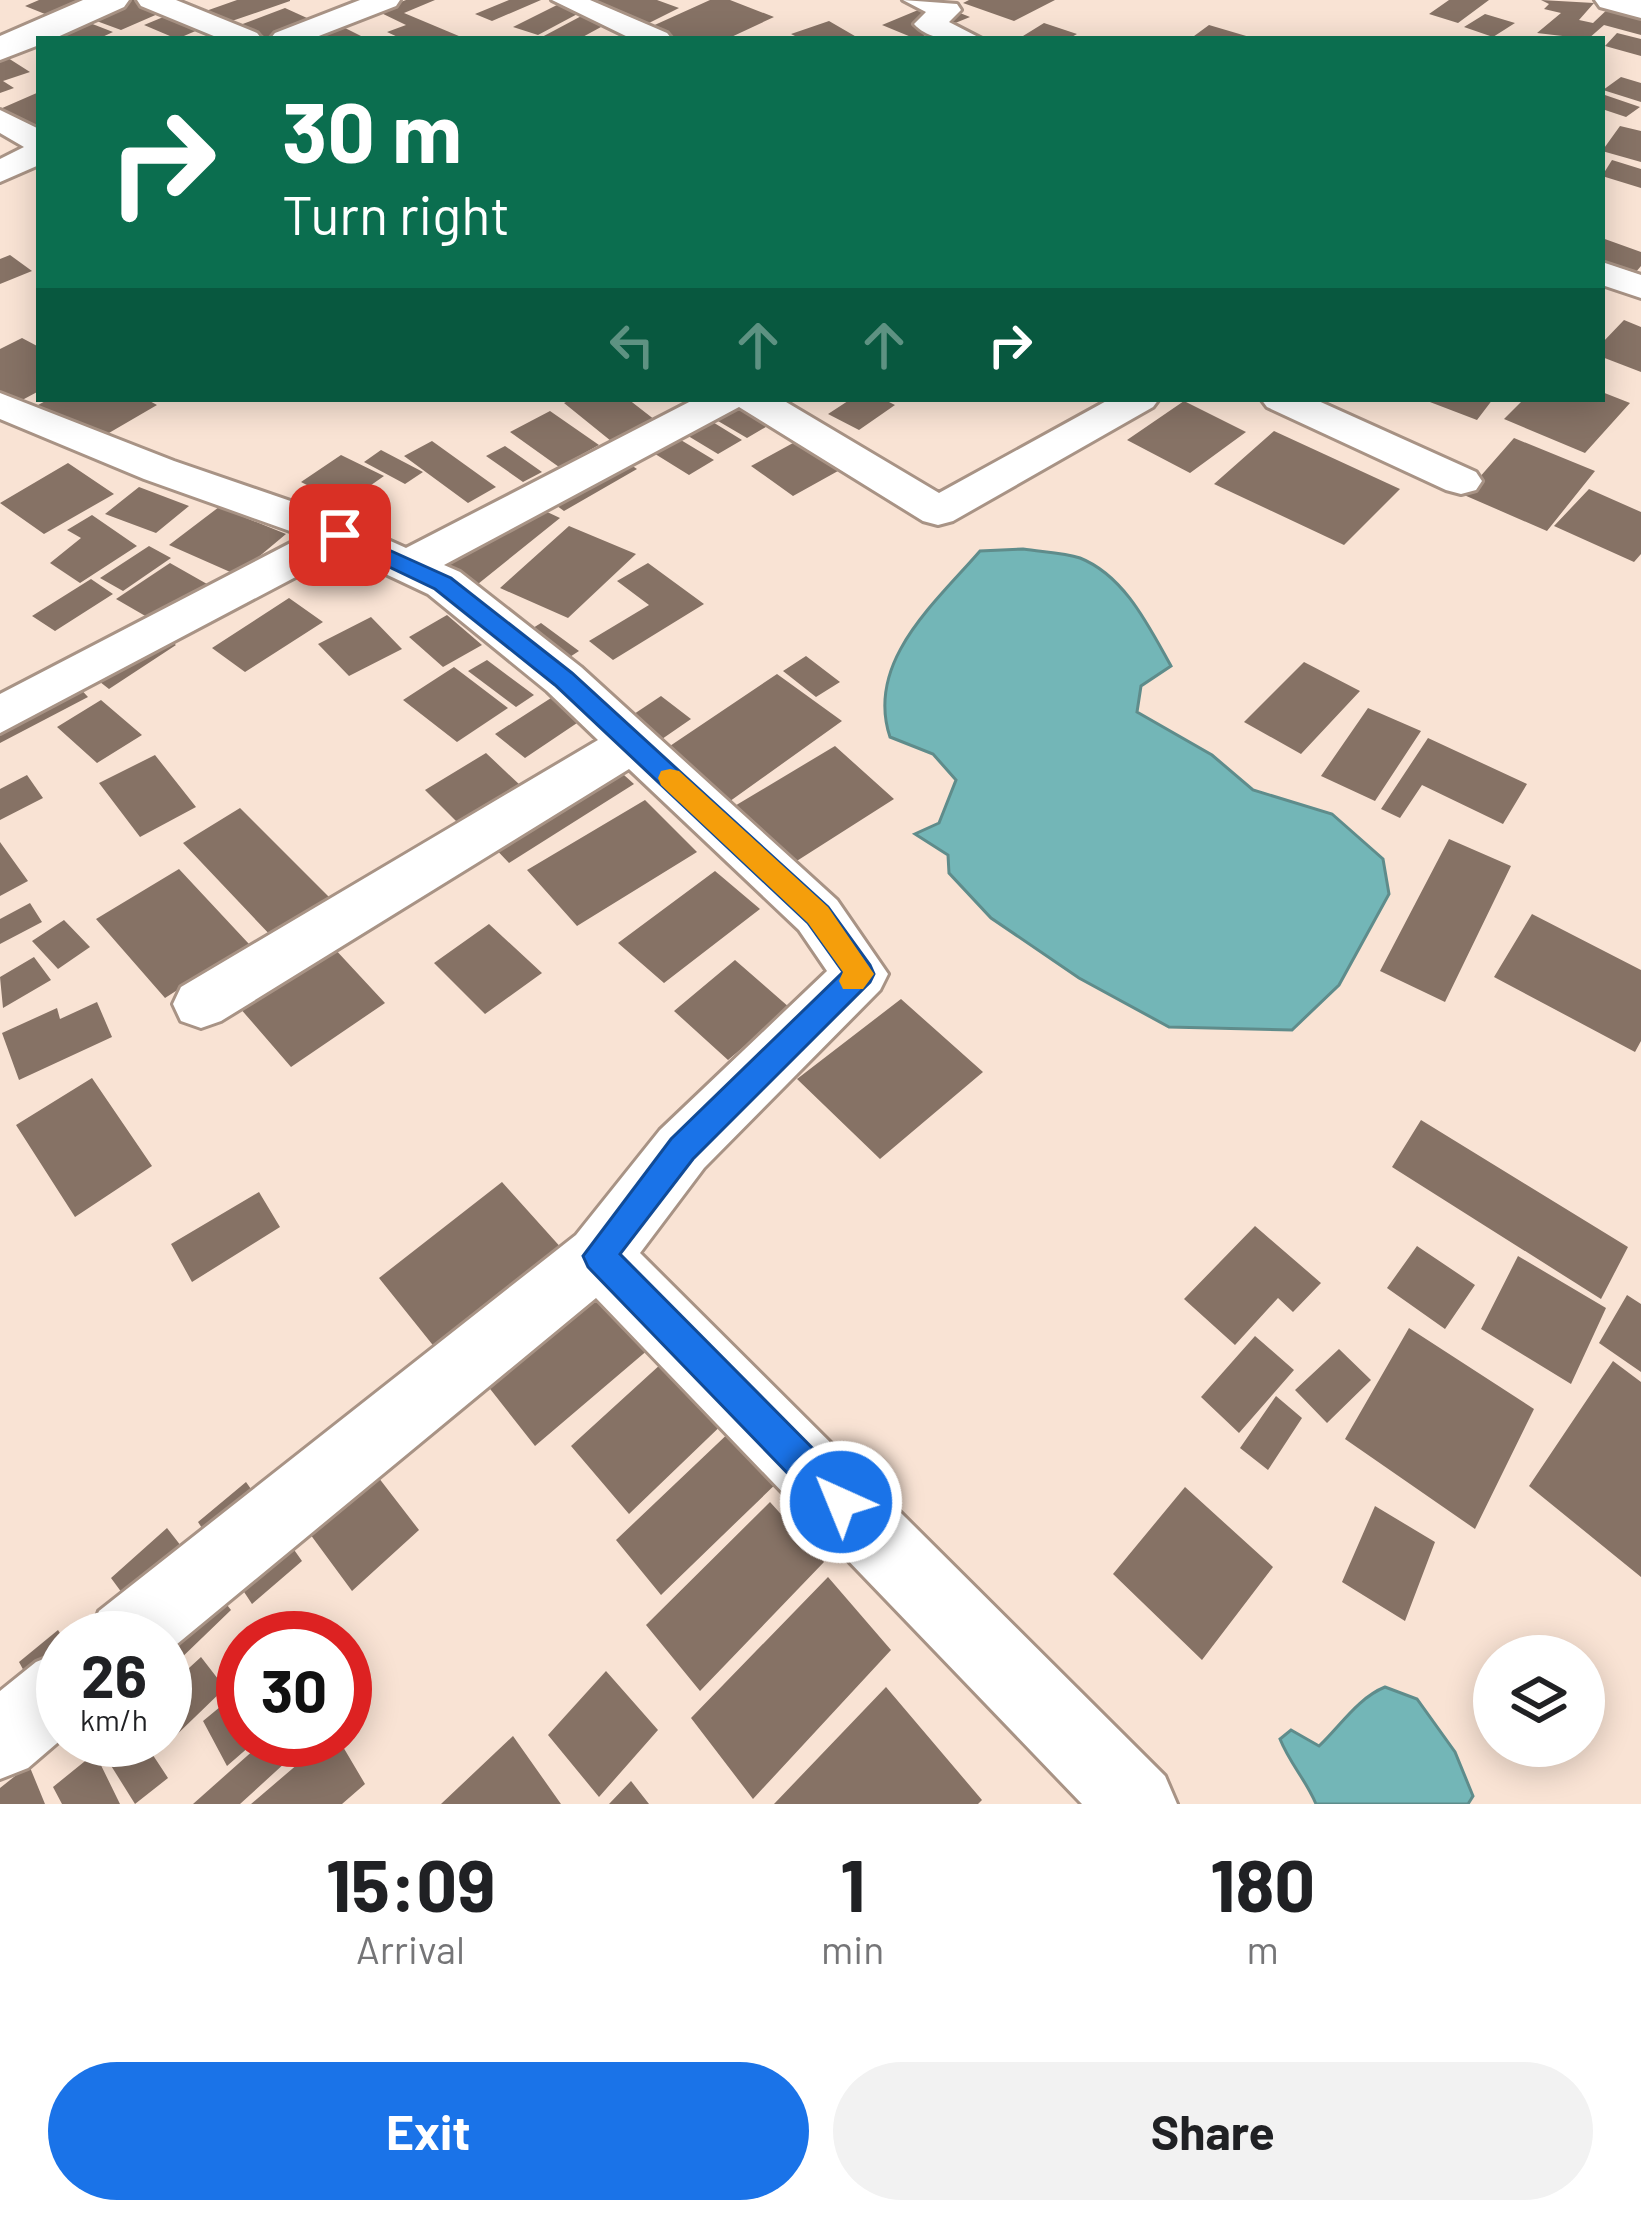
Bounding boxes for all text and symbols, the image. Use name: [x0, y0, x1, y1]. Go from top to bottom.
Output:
text: 30 m: [282, 79, 462, 180]
icon: right: [84, 84, 240, 240]
text: Turn right: [282, 181, 510, 246]
icon: left: [599, 312, 665, 378]
icon: ahead: [725, 312, 791, 378]
icon: ahead: [851, 312, 917, 378]
icon: right: [977, 312, 1043, 378]
pin: [289, 484, 391, 586]
icon: arrive: [307, 502, 373, 568]
position arrow: [778, 1439, 904, 1565]
speed limit sign: 30: [216, 1611, 372, 1767]
map controls: [1473, 1635, 1605, 1767]
button: layers: [1473, 1635, 1605, 1767]
text: 26: [81, 1638, 147, 1710]
text: km/h: [80, 1701, 148, 1737]
text: 15:09: [326, 1840, 495, 1926]
text: 1: [840, 1840, 865, 1926]
text: 180: [1210, 1840, 1315, 1926]
text: Arrival: [356, 1925, 465, 1972]
text: min: [821, 1925, 884, 1972]
text: m: [1247, 1925, 1279, 1972]
button: Exit: [48, 2062, 809, 2200]
button: Share: [833, 2062, 1593, 2200]

